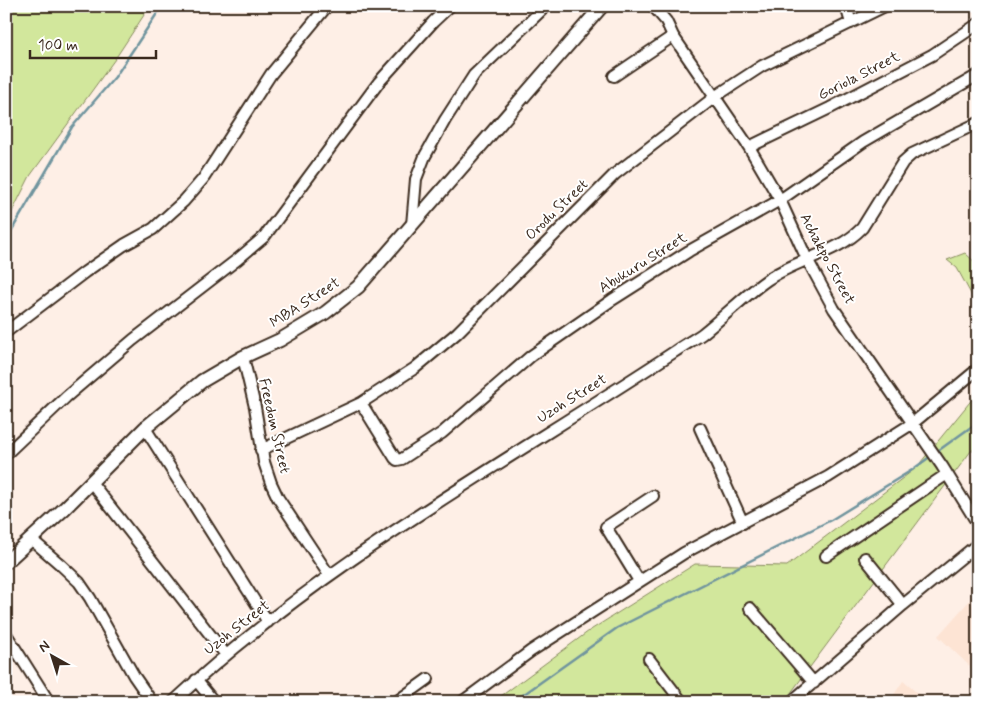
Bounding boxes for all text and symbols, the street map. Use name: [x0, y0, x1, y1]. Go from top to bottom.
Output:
scale bar: [30, 28, 156, 60]
text: 100 m: [38, 36, 78, 56]
street label: Goriola Street: [815, 47, 904, 105]
street label: Orodu Street: [521, 175, 593, 245]
street label: Achakpo Street: [795, 210, 859, 308]
street label: Abukuru Street: [595, 228, 691, 298]
street label: MBA Street: [266, 273, 344, 333]
street label: Uzoh Street: [533, 370, 611, 428]
street label: Freedom Street: [253, 376, 295, 476]
street label: Uzoh Street: [200, 596, 274, 660]
north arrow: [28, 630, 78, 680]
text: N: [35, 637, 54, 657]

